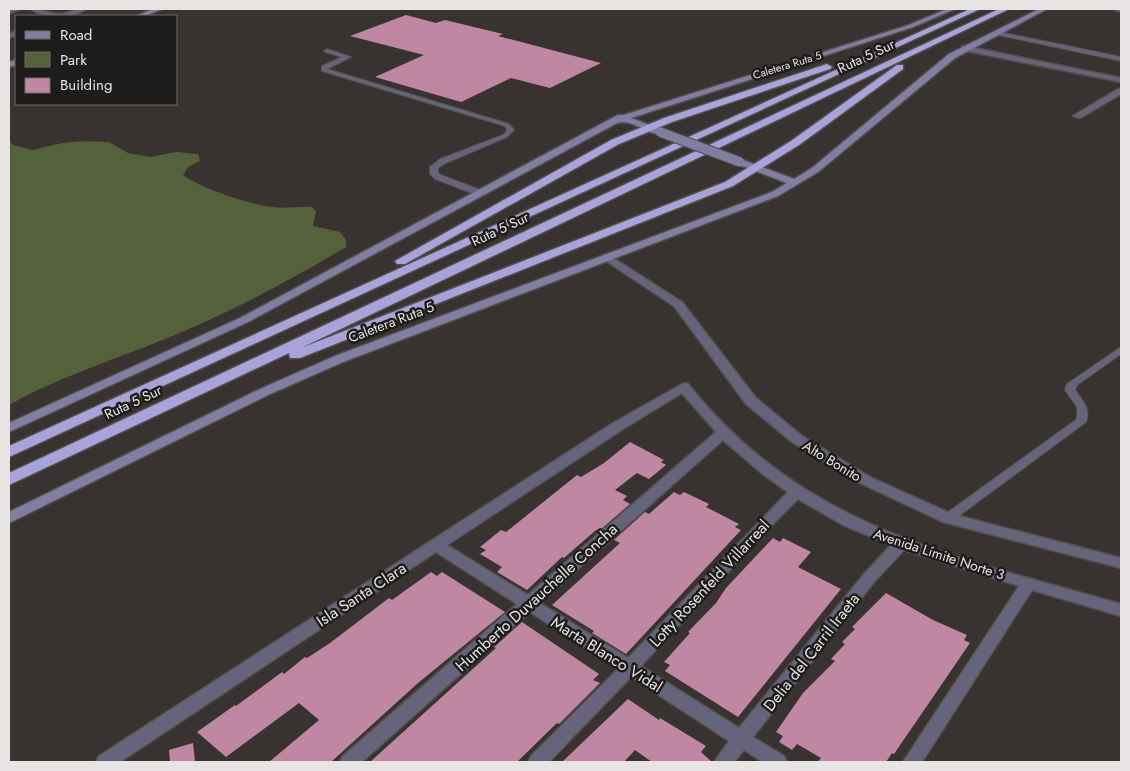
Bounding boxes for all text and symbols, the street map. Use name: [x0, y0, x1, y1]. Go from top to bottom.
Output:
legend: [15, 15, 178, 105]
text: Road: [60, 24, 92, 46]
street label: Ruta 5 Sur: [834, 34, 898, 78]
street label: Caletera Ruta 5: [751, 47, 823, 83]
text: Park: [60, 49, 87, 71]
text: Building: [60, 74, 112, 96]
street label: Ruta 5 Sur: [468, 207, 532, 251]
street label: Caletera Ruta 5: [345, 296, 437, 348]
street label: Ruta 5 Sur: [101, 380, 165, 424]
street label: Alto Bonito: [799, 436, 865, 487]
street label: Lotty Rosenfeld Villarreal: [644, 515, 775, 652]
street label: Humberto Duvauchelle Concha: [450, 518, 623, 677]
street label: Avenida Límite Norte 3: [871, 523, 1007, 585]
street label: Isla Santa Clara: [312, 557, 411, 632]
street label: Delia del Carril Iraeta: [758, 588, 865, 716]
street label: Marta Blanco Vidal: [547, 611, 667, 698]

